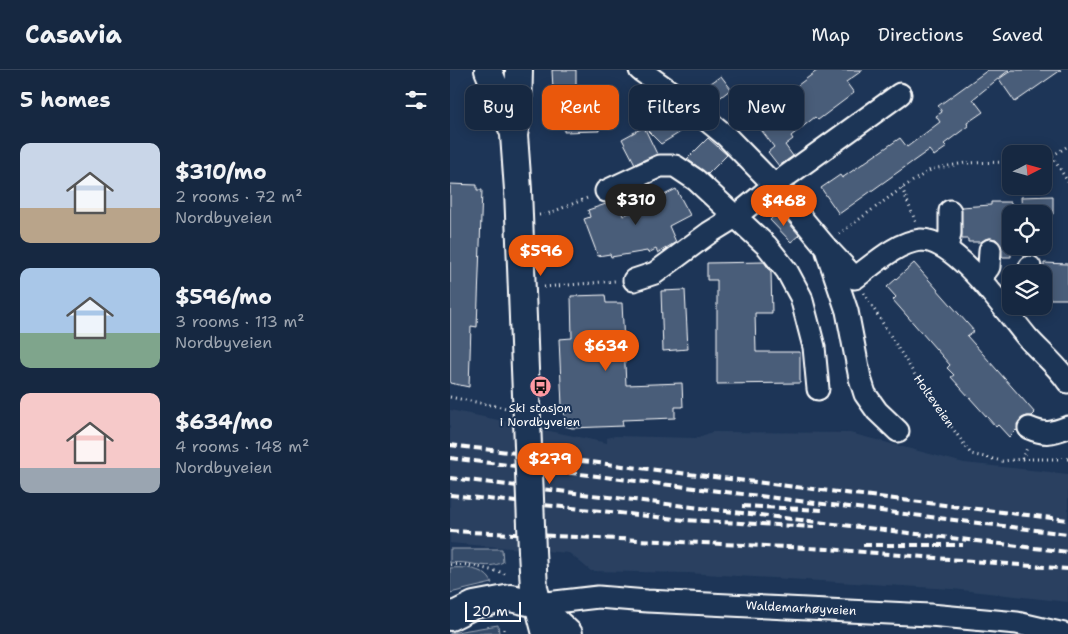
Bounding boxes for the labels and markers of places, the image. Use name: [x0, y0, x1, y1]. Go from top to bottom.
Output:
pin: $310: [606, 184, 666, 226]
pin: $468: [754, 184, 814, 227]
pin: $596: [511, 234, 571, 277]
pin: $634: [576, 330, 636, 372]
bus stop icon: Ski stasjon i Nordbyveien: [528, 375, 552, 399]
place label: Ski stasjon i Nordbyveien: [500, 400, 580, 430]
pin: $279: [520, 442, 580, 485]

